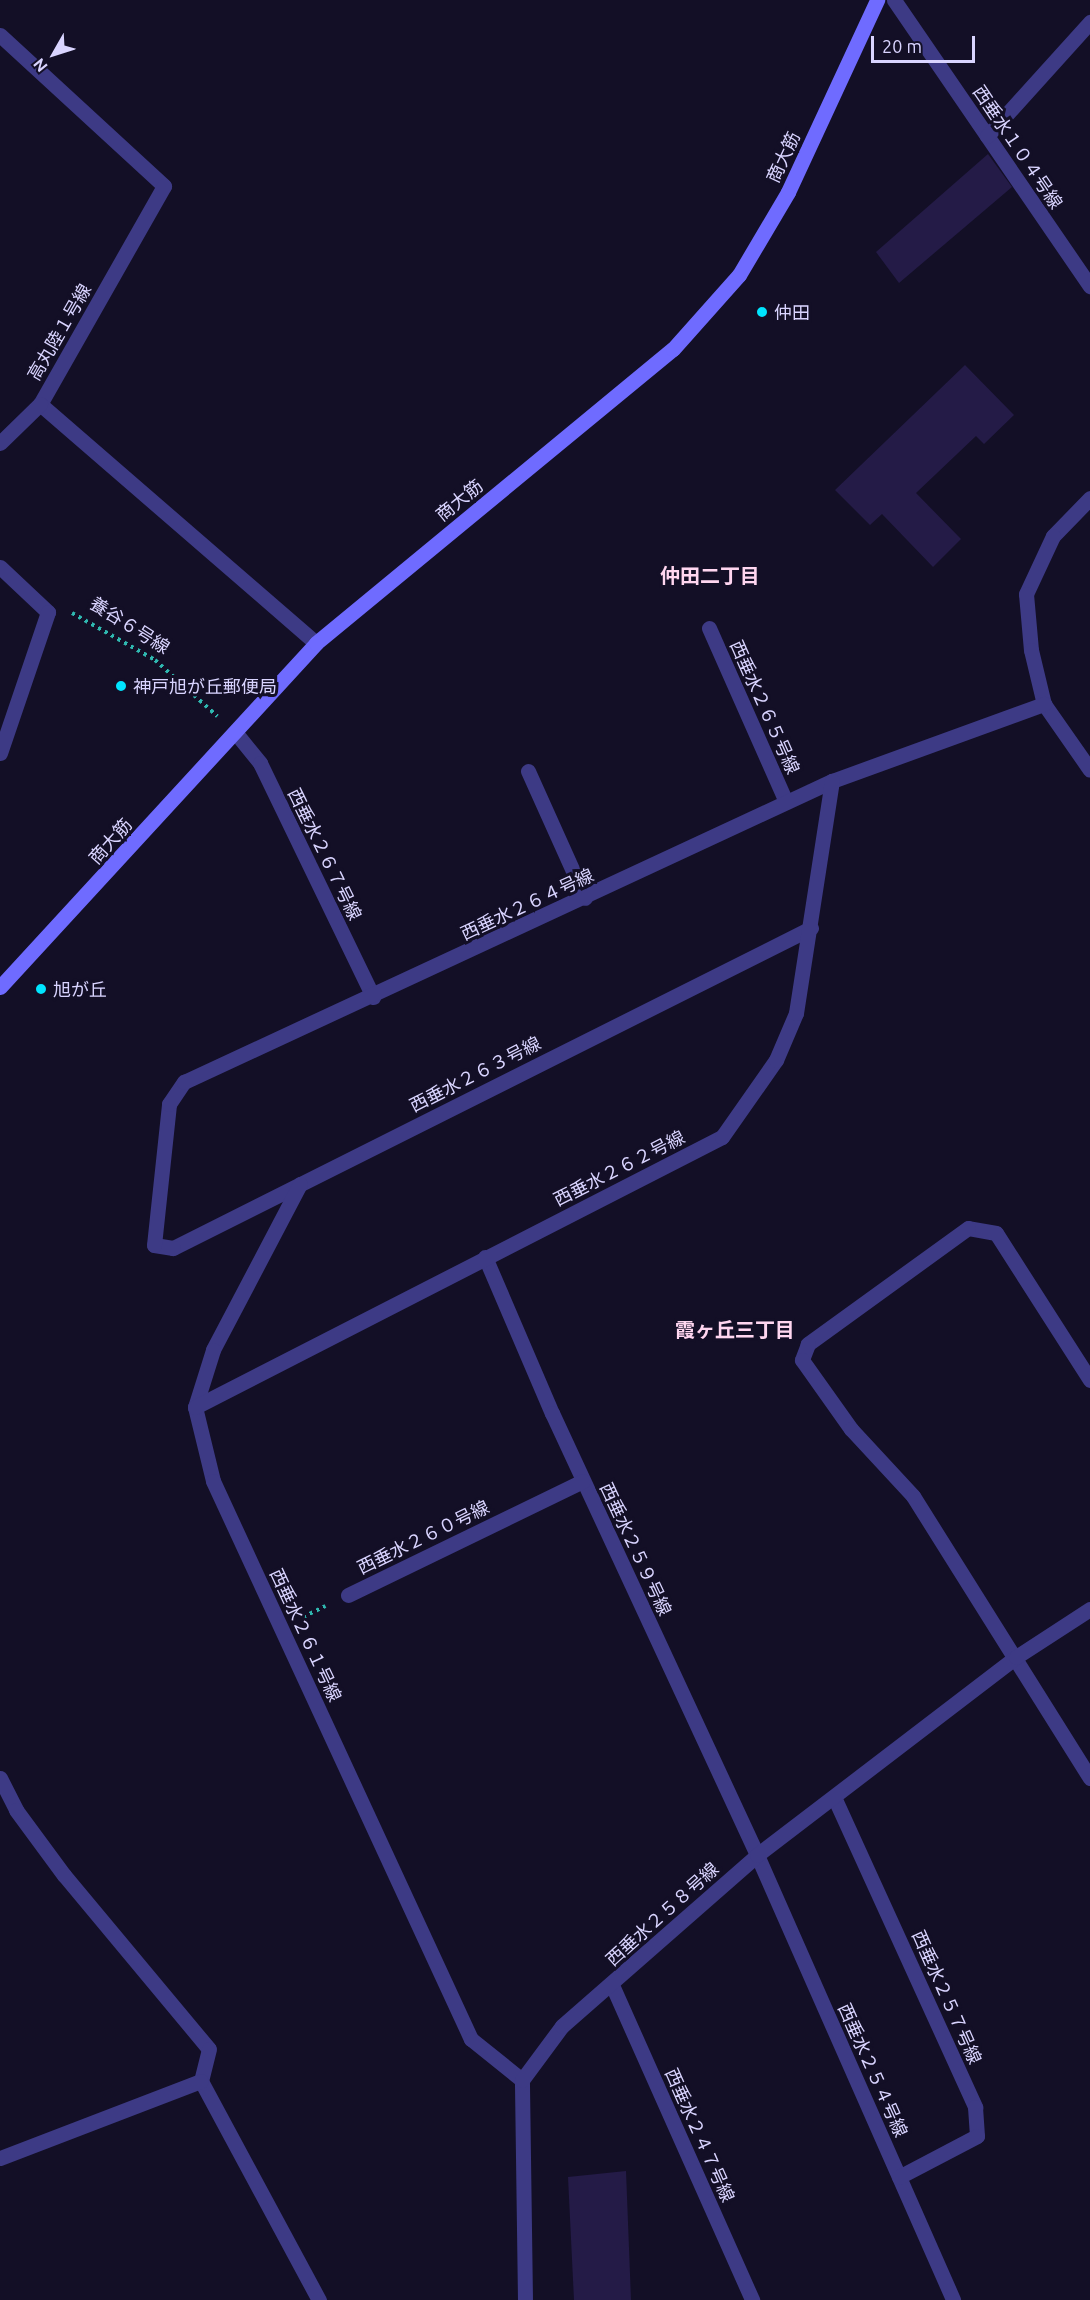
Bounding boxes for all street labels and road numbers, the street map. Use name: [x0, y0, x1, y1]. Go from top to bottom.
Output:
street label: 西垂水１０４号線: [969, 81, 1067, 213]
street label: 商大筋: [762, 128, 804, 186]
street label: 高丸陸１号線: [23, 280, 95, 384]
street label: 商大筋: [431, 475, 487, 525]
street label: 養谷６号線: [86, 592, 174, 658]
street label: 西垂水２６５号線: [726, 637, 804, 777]
street label: 西垂水２６７号線: [284, 785, 366, 923]
street label: 商大筋: [84, 814, 136, 868]
street label: 西垂水２６４号線: [457, 864, 597, 944]
street label: 西垂水２６３号線: [406, 1032, 544, 1116]
street label: 西垂水２６２号線: [550, 1126, 688, 1210]
street label: 西垂水２５９号線: [596, 1479, 676, 1619]
street label: 西垂水２６０号線: [354, 1496, 492, 1578]
street label: 西垂水２６１号線: [266, 1565, 346, 1705]
street label: 西垂水２５８号線: [601, 1858, 723, 1970]
street label: 西垂水２５７号線: [908, 1927, 986, 2067]
street label: 西垂水２５４号線: [834, 2000, 912, 2140]
street label: 西垂水２４７号線: [661, 2065, 739, 2205]

